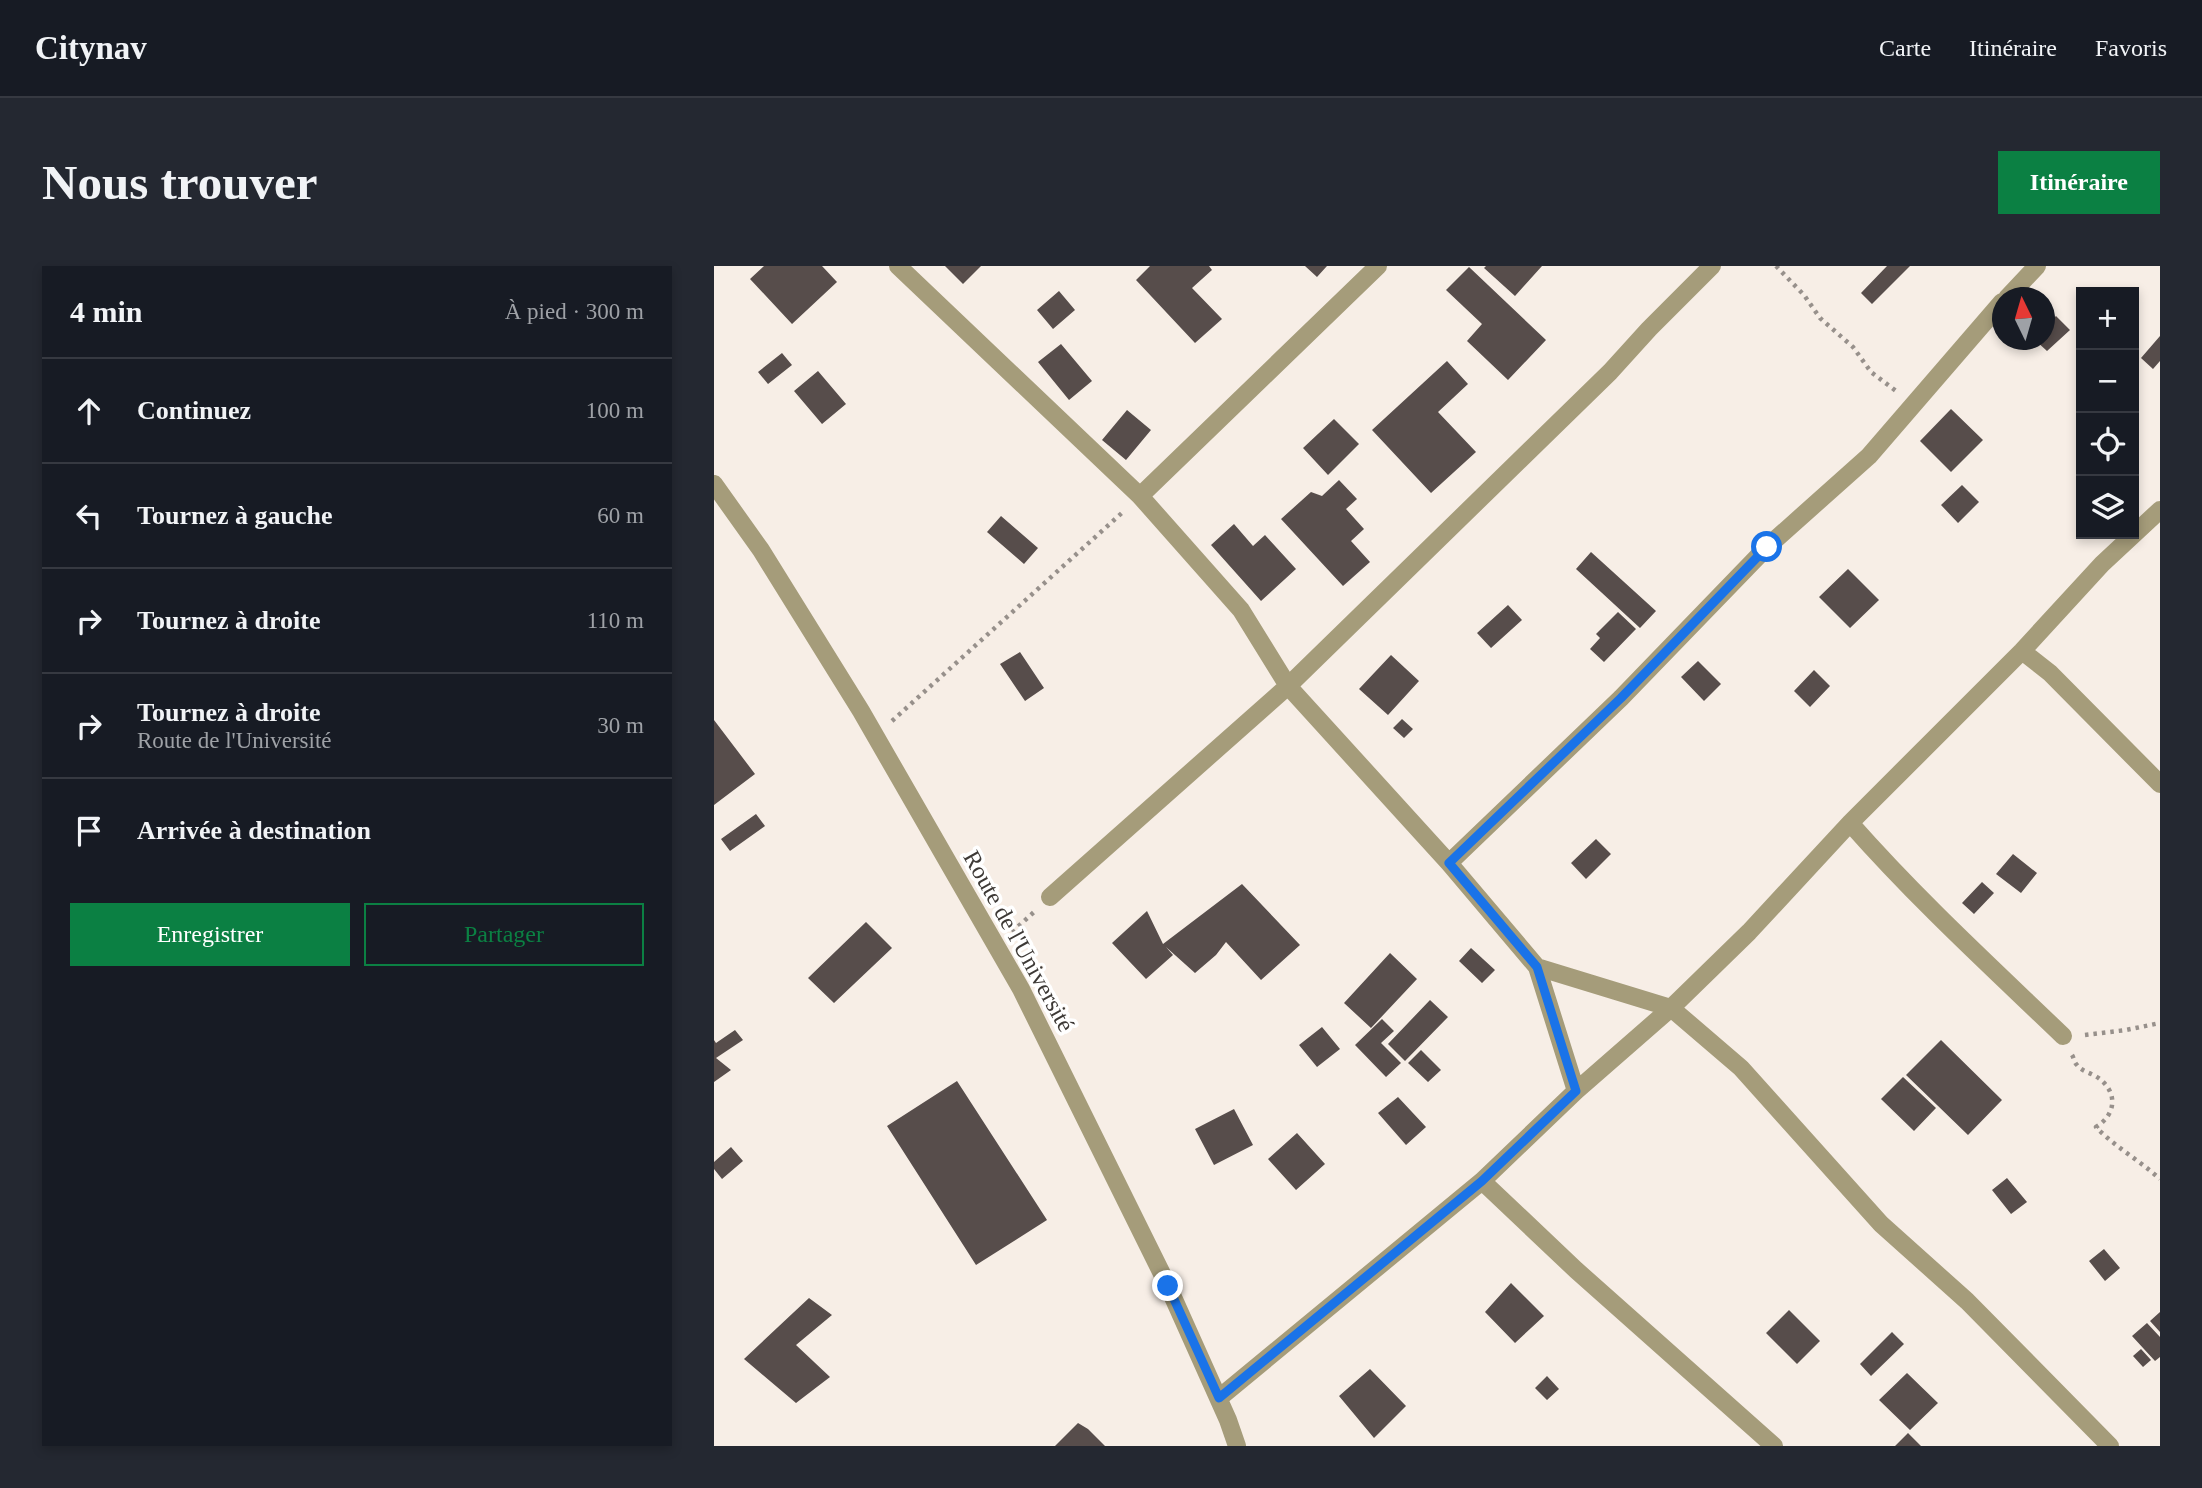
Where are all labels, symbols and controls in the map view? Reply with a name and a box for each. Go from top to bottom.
text: Citynav [35,30,147,66]
text: Carte [1879,35,1931,61]
text: Itinéraire [1969,35,2057,61]
text: Favoris [2095,35,2167,61]
button: Itinéraire [1998,151,2160,214]
text: Nous trouver [42,155,317,210]
north arrow [1992,287,2055,350]
map controls [2076,287,2139,539]
button: + [2076,287,2139,350]
text: 4 min [70,295,143,328]
text: À pied · 300 m [505,299,644,324]
button: − [2076,350,2139,413]
icon: ahead [70,392,108,430]
text: Continuez [137,396,251,425]
text: 100 m [586,398,644,423]
button: locate [2076,413,2139,476]
button: layers [2076,476,2139,539]
icon: left [70,497,108,535]
text: Tournez à gauche [137,501,333,530]
text: 60 m [597,503,644,528]
route start [1751,531,1782,562]
icon: right [70,602,108,640]
text: Tournez à droite [137,606,320,635]
text: 110 m [587,608,644,633]
text: Tournez à droite [137,698,320,727]
icon: right [70,707,108,745]
text: 30 m [597,713,644,738]
text: Route de l'Université [137,728,332,753]
icon: arrive [70,812,108,850]
text: Arrivée à destination [137,816,371,845]
street label: Route de l'Université [958,846,1080,1036]
button: Enregistrer [70,903,350,966]
button: Partager [364,903,644,966]
route end [1152,1270,1183,1301]

